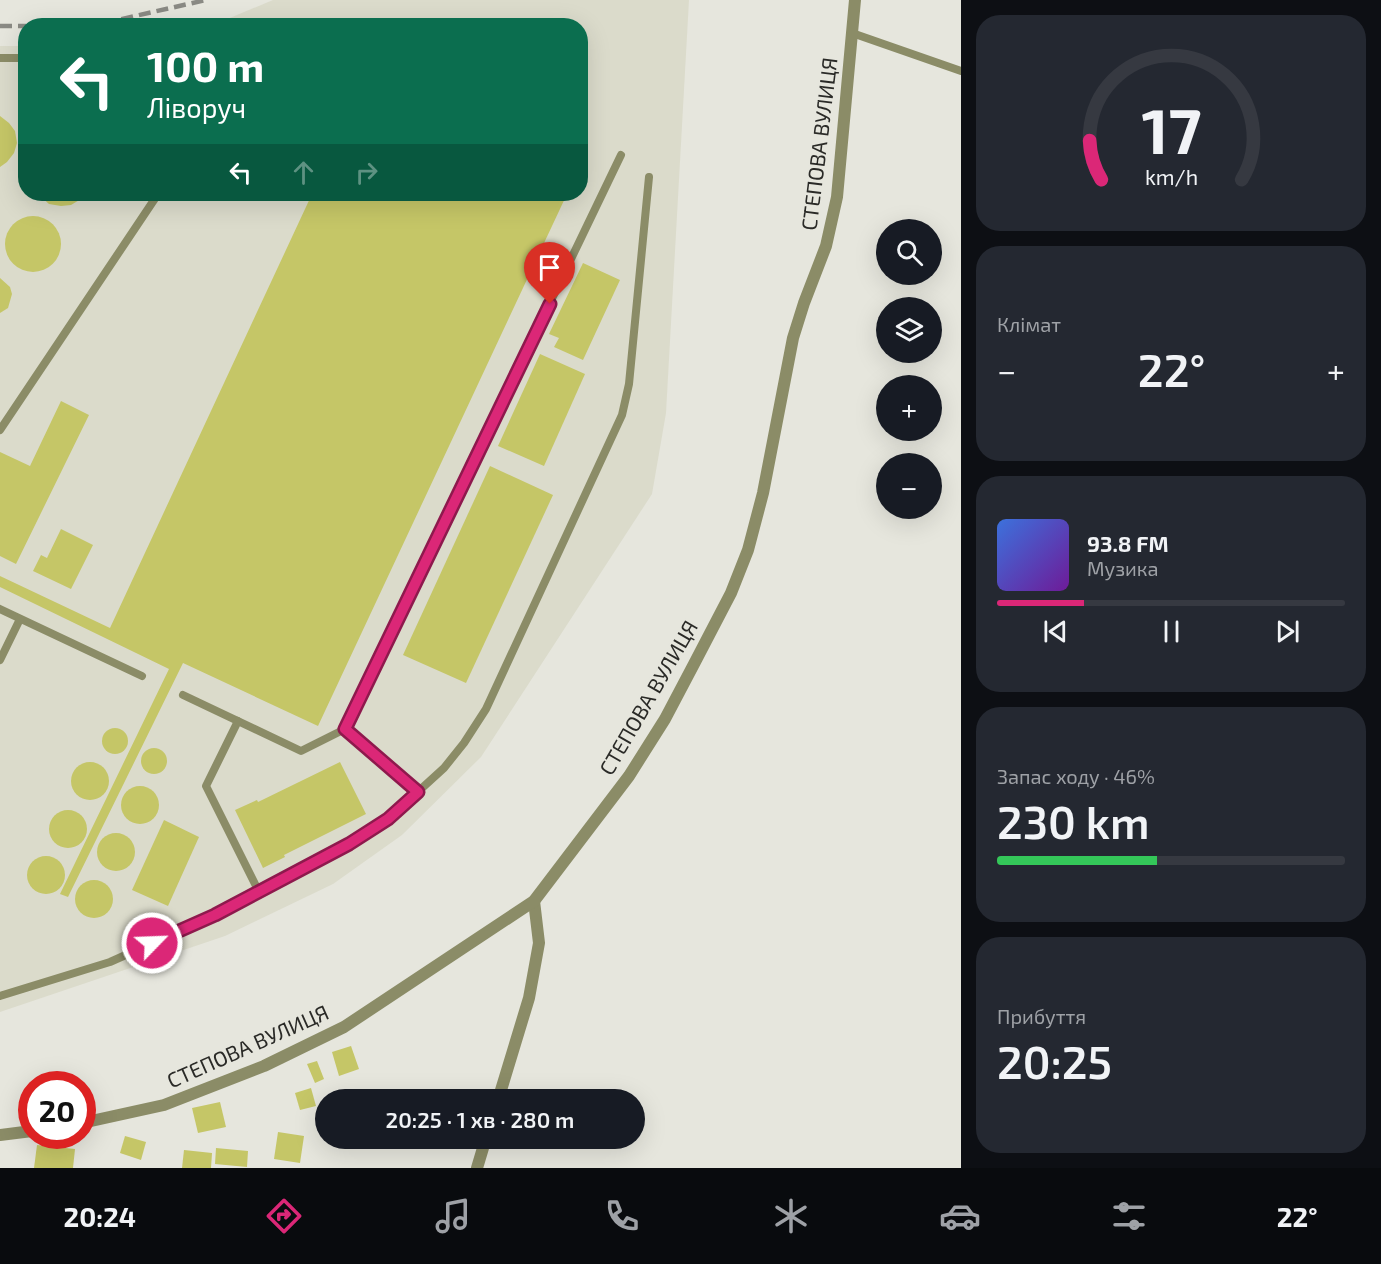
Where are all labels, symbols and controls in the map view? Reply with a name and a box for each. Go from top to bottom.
text: 100 m [147,40,264,90]
icon: left [48,42,126,120]
street label: СТЕПОВА ВУЛИЦЯ [795,56,842,232]
text: Ліворуч [147,91,246,123]
text: 17 [1141,92,1201,167]
icon: left [224,156,257,189]
icon: ahead [287,156,320,189]
icon: right [350,156,383,189]
text: km/h [1144,164,1198,189]
map controls [876,219,942,519]
button: search [876,219,942,285]
pin [524,242,575,304]
icon: arrive [533,251,566,284]
button: layers [876,297,942,363]
text: Клімат [997,312,1061,336]
text: 22° [1138,342,1205,396]
text: − [997,350,1016,390]
text: + [1327,350,1345,390]
button: + [876,375,942,441]
button: − [876,453,942,519]
text: 93.8 FM [1087,530,1169,556]
text: Музика [1087,556,1159,580]
icon: previous [1039,615,1072,648]
icon: pause [1155,615,1188,648]
icon: next [1271,615,1304,648]
street label: СТЕПОВА ВУЛИЦЯ [593,616,702,779]
text: Запас ходу · 46% [997,764,1155,788]
text: 230 km [997,794,1150,848]
position arrow [120,911,184,975]
street label: СТЕПОВА ВУЛИЦЯ [163,999,332,1092]
text: Прибуття [997,1004,1086,1028]
text: 20:25 [997,1034,1112,1088]
speed limit sign: 20 [18,1071,96,1149]
text: 20:25 · 1 хв · 280 m [386,1106,574,1132]
icon: directions [263,1195,305,1237]
icon: music [432,1195,474,1237]
icon: phone [601,1195,643,1237]
icon: climate [770,1195,812,1237]
icon: car [939,1195,981,1237]
icon: filters [1108,1195,1150,1237]
text: 20:24 [63,1200,136,1232]
text: 22° [1277,1200,1318,1232]

